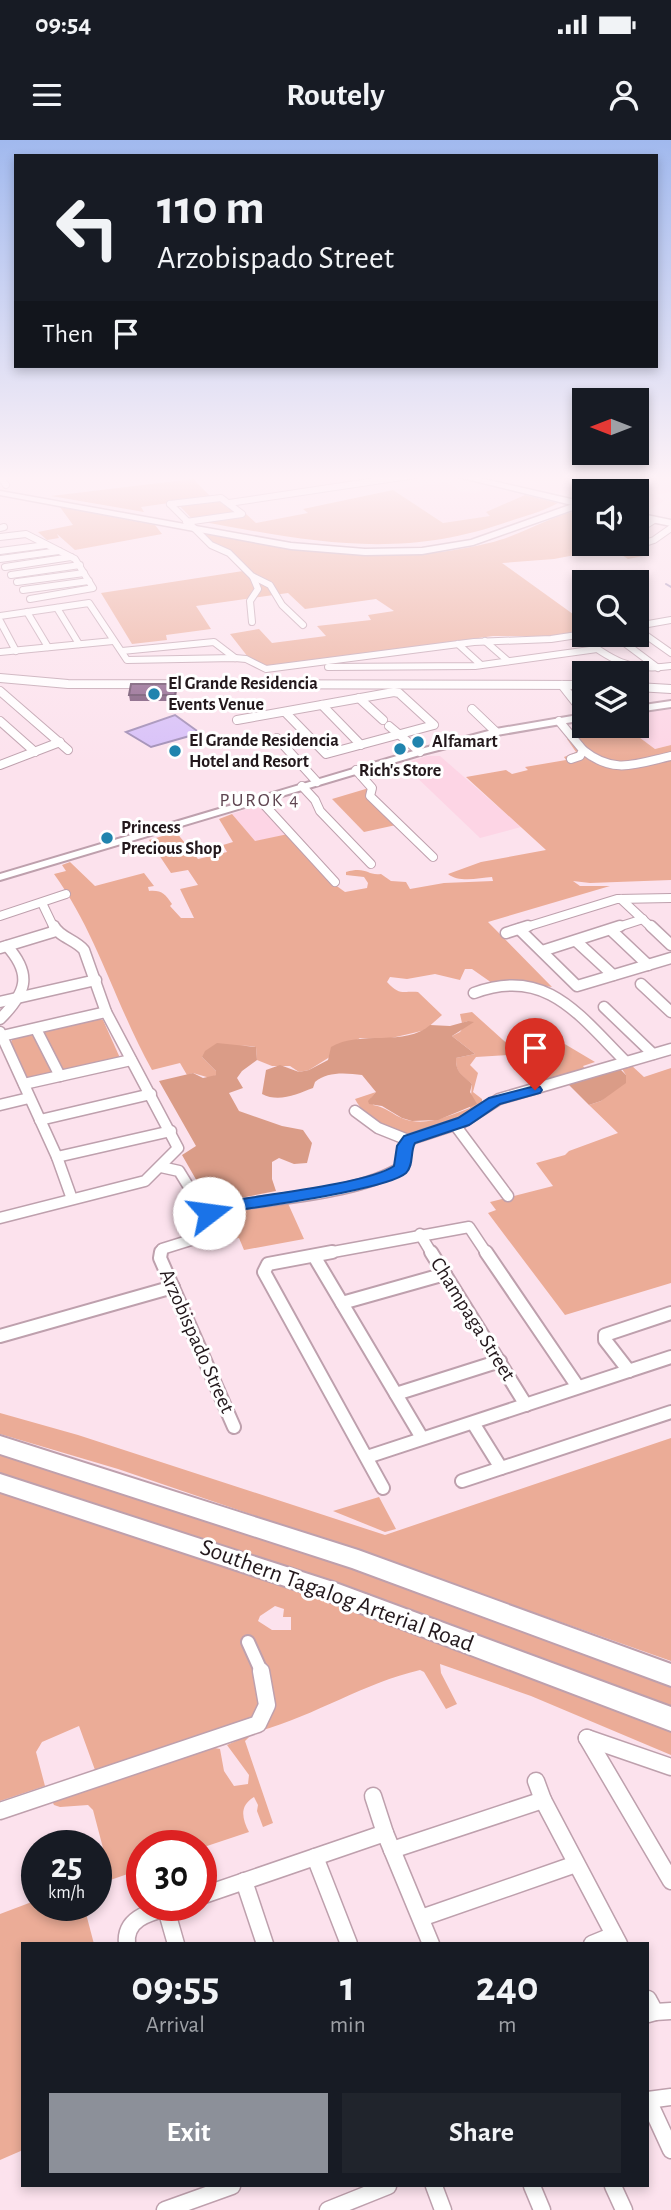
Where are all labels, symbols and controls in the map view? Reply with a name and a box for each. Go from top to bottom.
text: 09:54 [35,11,91,37]
icon: menu [28,76,66,114]
icon: person [605,76,643,114]
text: Routely [286,79,385,111]
icon: left [42,182,133,273]
text: 110 m [157,184,265,233]
text: Arzobispado Street [157,242,394,274]
icon: arrive [107,315,145,353]
text: Then [42,321,93,347]
north arrow [572,388,649,466]
map controls [572,388,649,738]
button: sound [572,479,649,556]
button: search [572,570,649,647]
button: layers [572,661,649,738]
place label: El Grande Residencia Events Venue [168,675,318,714]
marker: El Grande Residencia Events Venue [146,686,162,702]
place label: El Grande Residencia Hotel and Resort [189,732,339,771]
place label: Alfamart [432,733,498,751]
marker: Alfamart [410,734,426,750]
marker: Rich's Store [392,741,408,757]
marker: El Grande Residencia Hotel and Resort [167,743,183,759]
place label: Rich's Store [359,762,441,780]
district label: PUROK 4 [220,791,300,810]
place label: Princess Precious Shop [121,819,222,858]
marker: Princess Precious Shop [99,830,115,846]
pin [505,1018,565,1090]
icon: arrive [516,1029,554,1067]
position arrow [172,1176,246,1250]
street label: Champaga Street [427,1254,519,1385]
street label: Arzobispado Street [156,1266,238,1417]
street label: Southern Tagalog Arterial Road [197,1535,477,1657]
speed limit sign: 30 [126,1830,217,1921]
text: 25 [51,1849,82,1884]
text: km/h [48,1884,85,1902]
text: 09:55 [131,1966,219,2008]
text: 1 [340,1966,355,2008]
text: 240 [476,1966,539,2008]
text: Arrival [146,2014,205,2037]
text: min [330,2014,366,2037]
text: m [498,2014,516,2037]
button: Exit [49,2093,328,2173]
button: Share [342,2093,621,2173]

